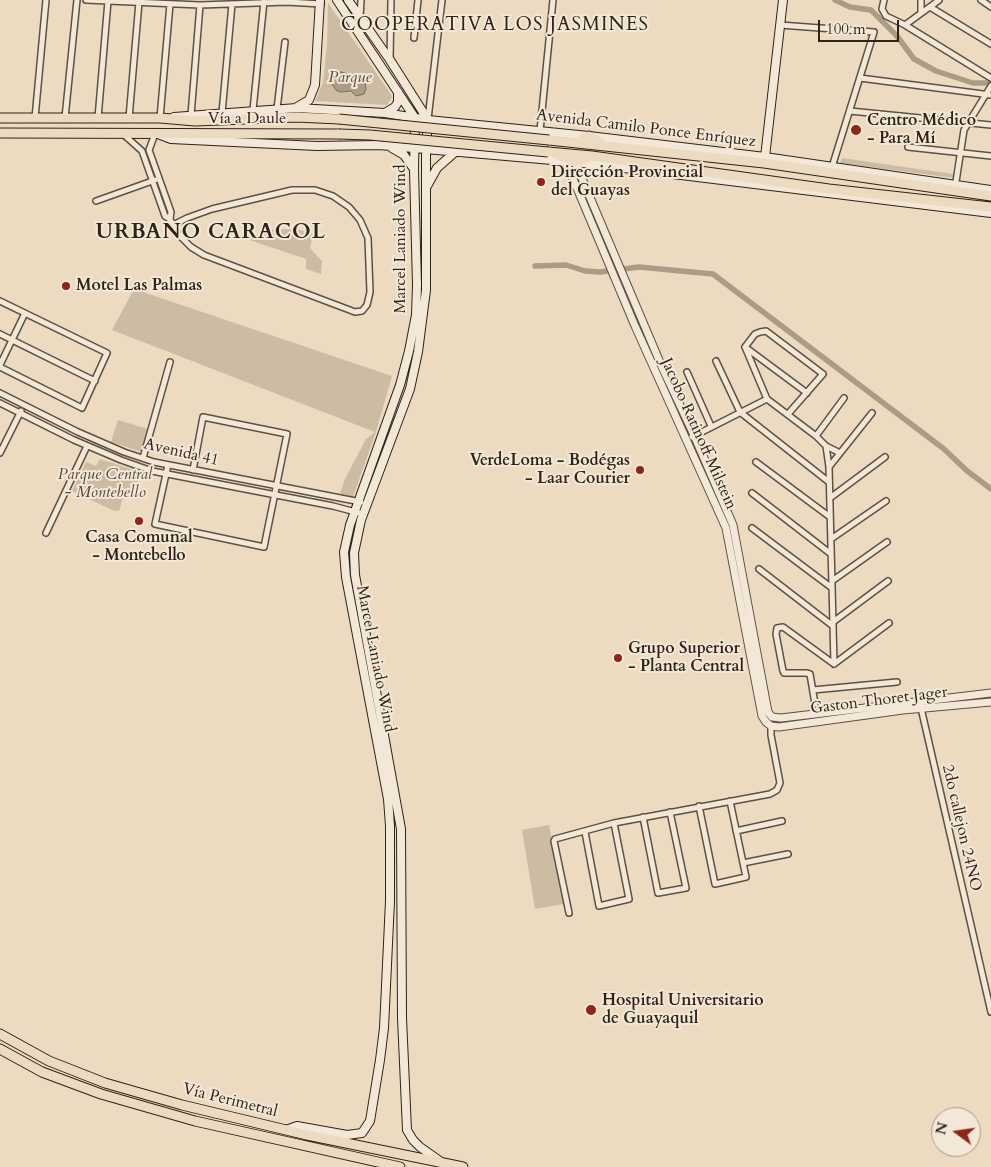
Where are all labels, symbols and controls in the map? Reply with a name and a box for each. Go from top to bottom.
scale bar [821,10,902,42]
district label: COOPERATIVA LOS JASMINES [338,15,652,37]
text: 100 m [826,19,866,39]
park label: Parque [328,68,372,88]
street label: Avenida Camilo Ponce Enríquez [535,106,757,152]
street label: Vía a Daule [208,109,286,129]
place label: Centro Médico - Para Mí [867,111,976,149]
marker: Centro Médico - Para Mí [849,123,863,137]
place label: Dirección Provincial del Guayas [551,163,703,201]
street label: Marcel Laniado Wind [391,164,411,314]
marker: Dirección Provincial del Guayas [535,176,547,188]
district label: URBANO CARACOL [94,220,328,246]
place label: Motel Las Palmas [76,276,202,296]
marker: Motel Las Palmas [60,280,72,292]
street label: Jacobo Ratinoff Milstein [656,355,740,513]
street label: Avenida 41 [142,435,220,471]
place label: VerdeLoma - Bodégas - Laar Courier [470,451,630,489]
marker: VerdeLoma - Bodégas - Laar Courier [634,464,646,476]
park label: Parque Central - Montebello [58,465,152,503]
marker: Casa Comunal - Montebello [133,515,145,527]
place label: Casa Comunal - Montebello [85,528,193,566]
street label: Marcel Laniado Wind [351,584,399,734]
place label: Grupo Superior - Planta Central [628,639,744,677]
marker: Grupo Superior - Planta Central [612,652,624,664]
street label: Gaston Thoret Jager [809,683,949,719]
street label: 2do callejon 24NO [937,763,985,893]
place label: Hospital Universitario de Guayaquil [602,991,764,1029]
marker: Hospital Universitario de Guayaquil [584,1003,598,1017]
street label: Vía Perimetral [181,1080,279,1122]
north arrow [931,1107,981,1157]
text: N [931,1120,953,1137]

